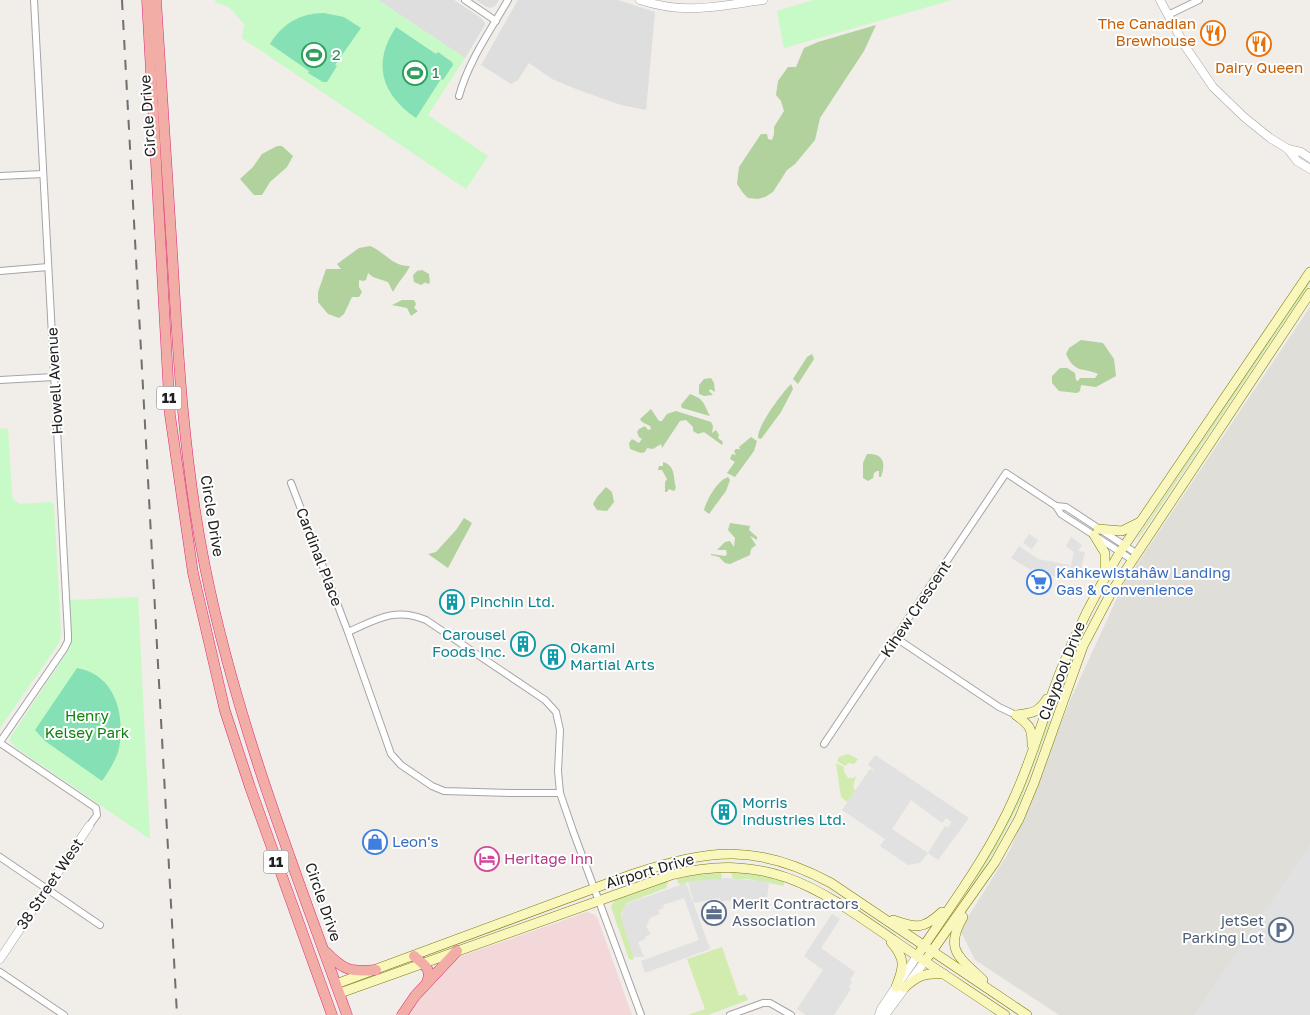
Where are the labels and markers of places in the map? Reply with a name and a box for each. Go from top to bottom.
place label: The Canadian Brewhouse [1098,14,1196,49]
restaurant icon: The Canadian Brewhouse [1200,20,1226,46]
restaurant icon: Dairy Queen [1246,31,1272,57]
sports icon: 2 [301,42,327,68]
place label: 2 [332,45,341,63]
place label: Dairy Queen [1215,58,1303,76]
sports icon: 1 [402,60,428,86]
place label: 1 [432,63,439,81]
place label: Kahkewistahâw Landing Gas & Convenience [1056,563,1231,598]
supermarket icon: Kahkewistahâw Landing Gas & Convenience [1026,569,1052,595]
building icon: Pinchin Ltd. [439,589,465,615]
place label: Pinchin Ltd. [470,592,555,610]
place label: Carousel Foods Inc. [432,625,506,660]
building icon: Carousel Foods Inc. [510,631,536,657]
place label: Okami Martial Arts [570,638,655,673]
building icon: Okami Martial Arts [540,644,566,670]
place label: Morris Industries Ltd. [742,793,846,828]
building icon: Morris Industries Ltd. [711,799,737,825]
shop icon: Leon's [362,829,388,855]
place label: Leon's [392,832,438,850]
hotel icon: Heritage Inn [474,846,500,872]
place label: Heritage Inn [504,849,593,867]
place label: Merit Contractors Association [732,894,859,929]
office icon: Merit Contractors Association [701,900,727,926]
place label: jetSet Parking Lot [1182,911,1264,946]
parking icon: jetSet Parking Lot [1268,917,1294,943]

